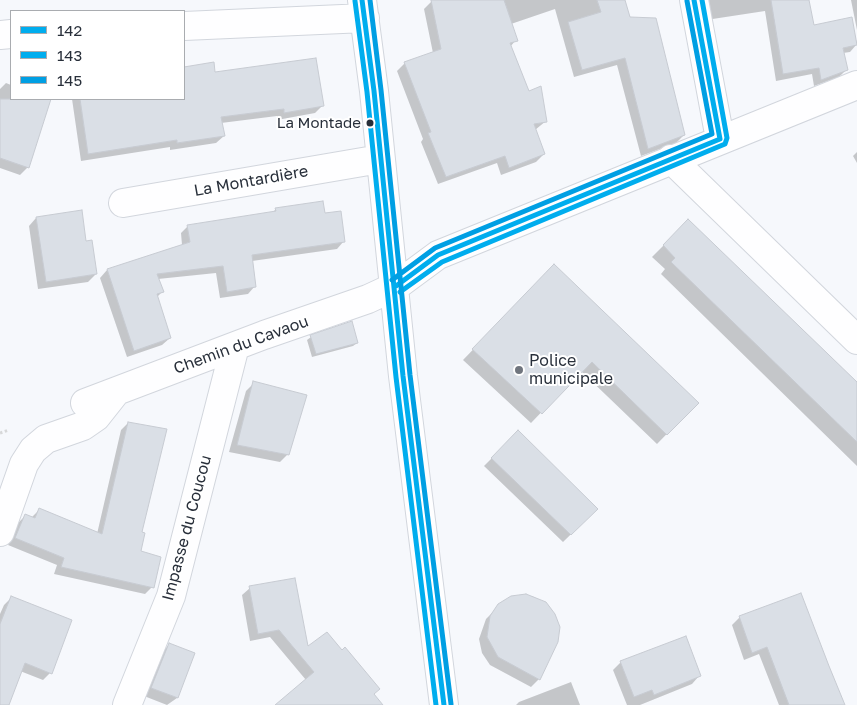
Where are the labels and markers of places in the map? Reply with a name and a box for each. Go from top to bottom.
place label: La Montade [277,114,361,132]
marker: La Montade [365,118,375,128]
place label: Police municipale [529,351,613,389]
marker: Police municipale [513,364,525,376]

